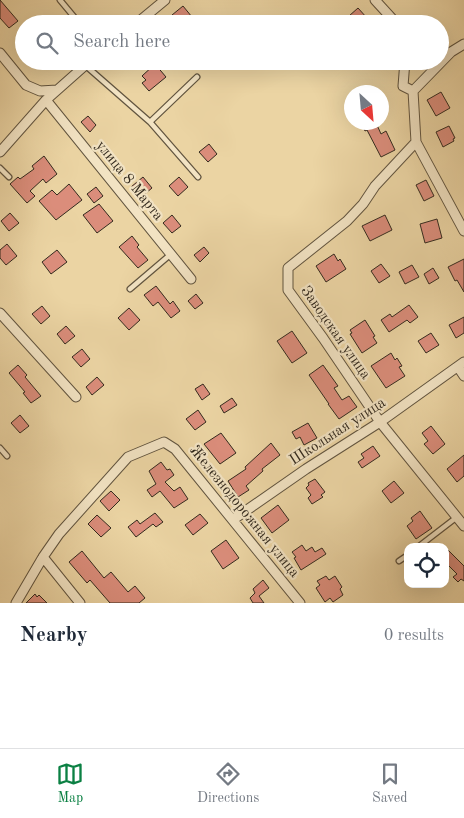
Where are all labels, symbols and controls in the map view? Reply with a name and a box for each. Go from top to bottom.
search box [15,15,449,70]
icon: search [33,29,61,57]
text: Search here [73,33,170,52]
north arrow [344,85,389,130]
street label: улица 8 Марта [92,138,166,224]
street label: Заводская улица [297,284,373,383]
street label: Школьная улица [287,395,389,469]
street label: Железнодорожная улица [186,443,302,581]
map controls [404,543,449,588]
button: locate [404,543,449,588]
text: Nearby [20,625,88,646]
text: 0 results [384,628,444,644]
tab: Map [56,760,84,807]
tab: Directions [197,760,259,807]
tab: Saved [372,760,408,807]

